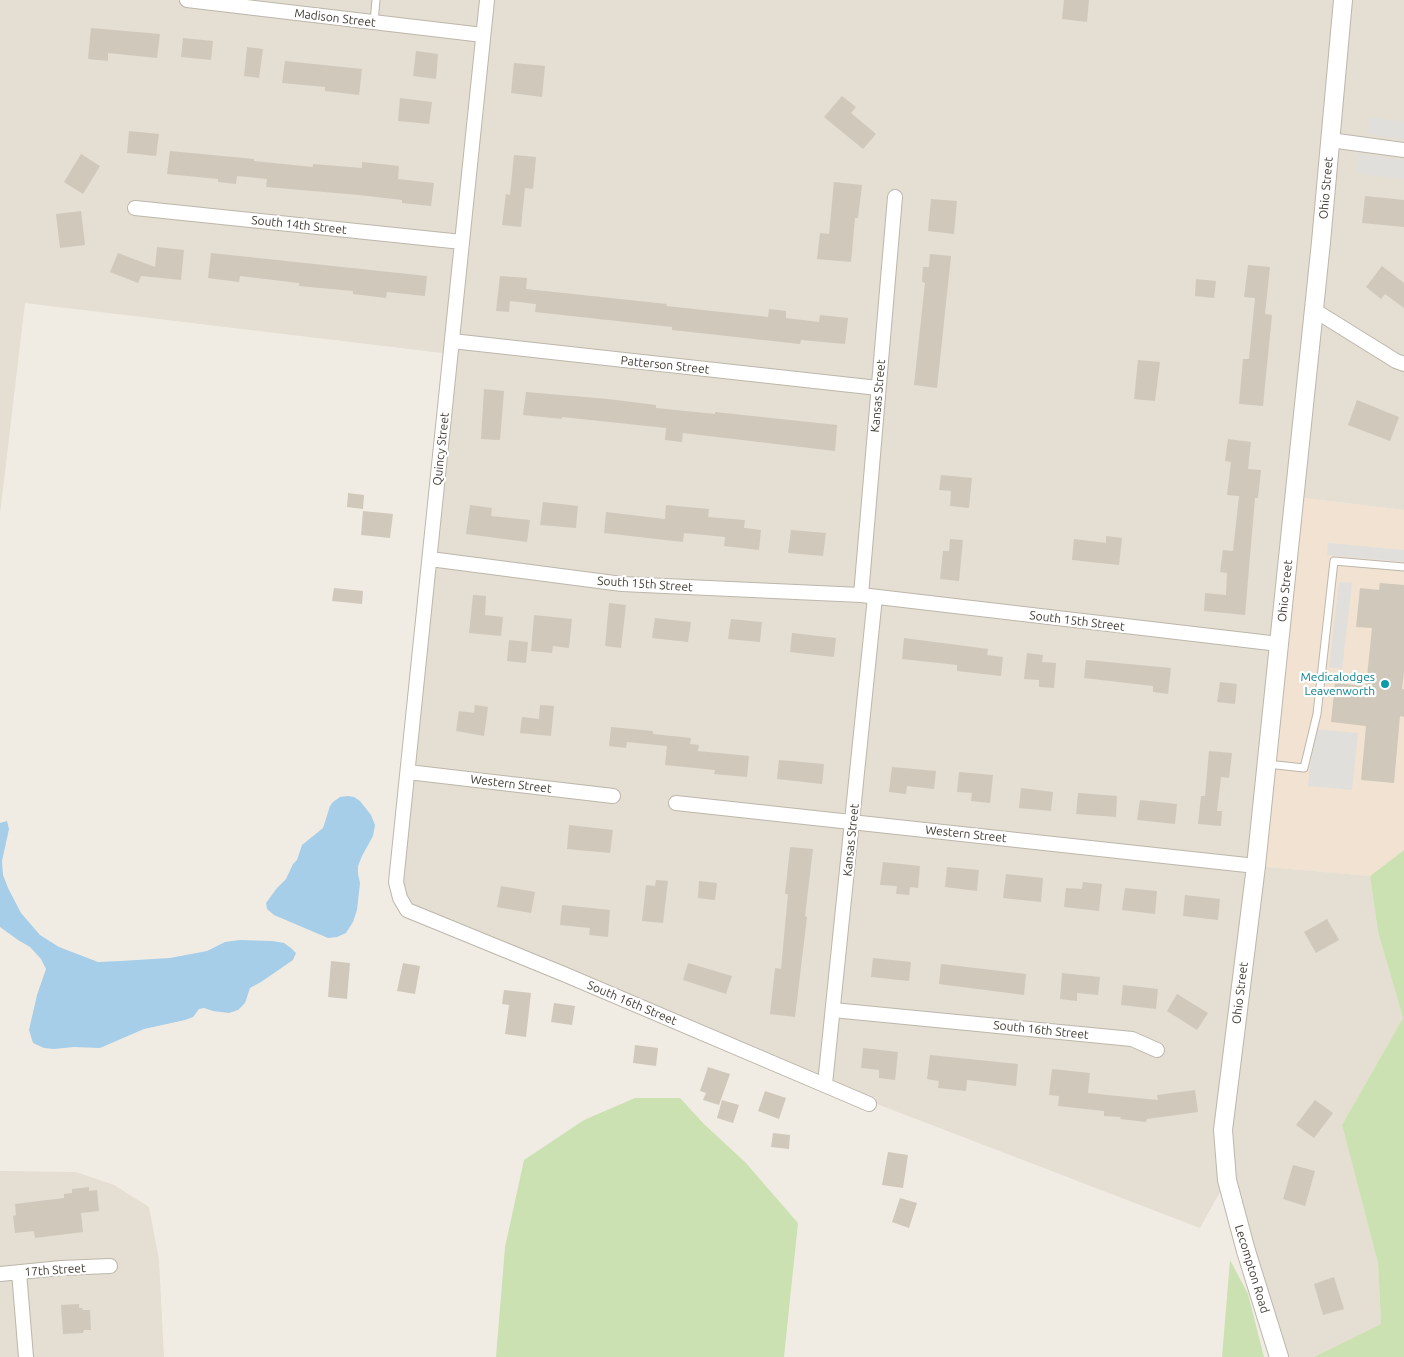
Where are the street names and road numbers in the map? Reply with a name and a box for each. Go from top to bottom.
street label: Madison Street [293,6,377,30]
street label: Ohio Street [1316,156,1336,220]
street label: South 14th Street [251,213,347,237]
street label: Patterson Street [620,353,710,377]
street label: Kansas Street [868,359,888,433]
street label: Quincy Street [430,412,452,486]
street label: Ohio Street [1275,559,1295,623]
street label: South 15th Street [597,573,693,595]
street label: South 15th Street [1029,608,1125,634]
street label: Western Street [470,772,552,796]
street label: Kansas Street [840,803,862,877]
street label: Western Street [925,823,1007,845]
street label: Ohio Street [1229,961,1251,1025]
street label: South 16th Street [585,978,679,1028]
street label: South 16th Street [993,1018,1089,1042]
street label: Lecompton Road [1232,1223,1272,1315]
street label: 17th Street [24,1261,86,1279]

